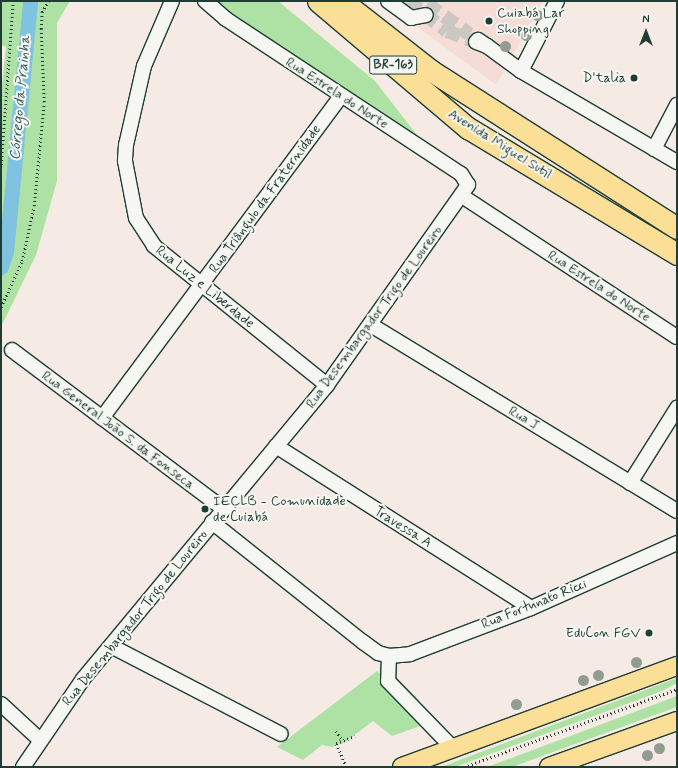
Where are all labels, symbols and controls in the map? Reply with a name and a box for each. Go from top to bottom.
place label: Cuiabá Lar Shopping [497,5,564,38]
north arrow [626,12,666,52]
text: N [642,13,650,27]
marker: Cuiabá Lar Shopping [484,16,494,26]
water label: Córrego da Prainha [7,34,35,162]
street label: Rua Estrela do Norte [282,54,392,132]
road number: BR-163 [369,54,417,76]
place label: D'talia [583,70,626,86]
marker: D'talia [629,73,639,83]
street label: Avenida Miguel Sutil [446,106,554,182]
street label: Rua Triângulo da Fraternidade [207,124,323,274]
street label: Rua Desembargador Trigo de Loureiro [302,223,446,411]
street label: Rua Luz e Liberdade [153,243,257,331]
street label: Rua Estrela do Norte [544,247,654,325]
street label: Rua General João S. da Fonseca [39,367,197,493]
street label: Rua J [505,402,543,434]
place label: IECLB - Comunidade de Cuiabá [213,493,346,526]
street label: Travessa A [371,503,435,551]
marker: IECLB - Comunidade de Cuiabá [200,504,210,514]
street label: Rua Desembargador Trigo de Loureiro [59,527,211,709]
street label: Rua Fortunato Ricci [479,575,589,633]
place label: EduCon FGV [566,625,641,641]
marker: EduCon FGV [644,628,654,638]

